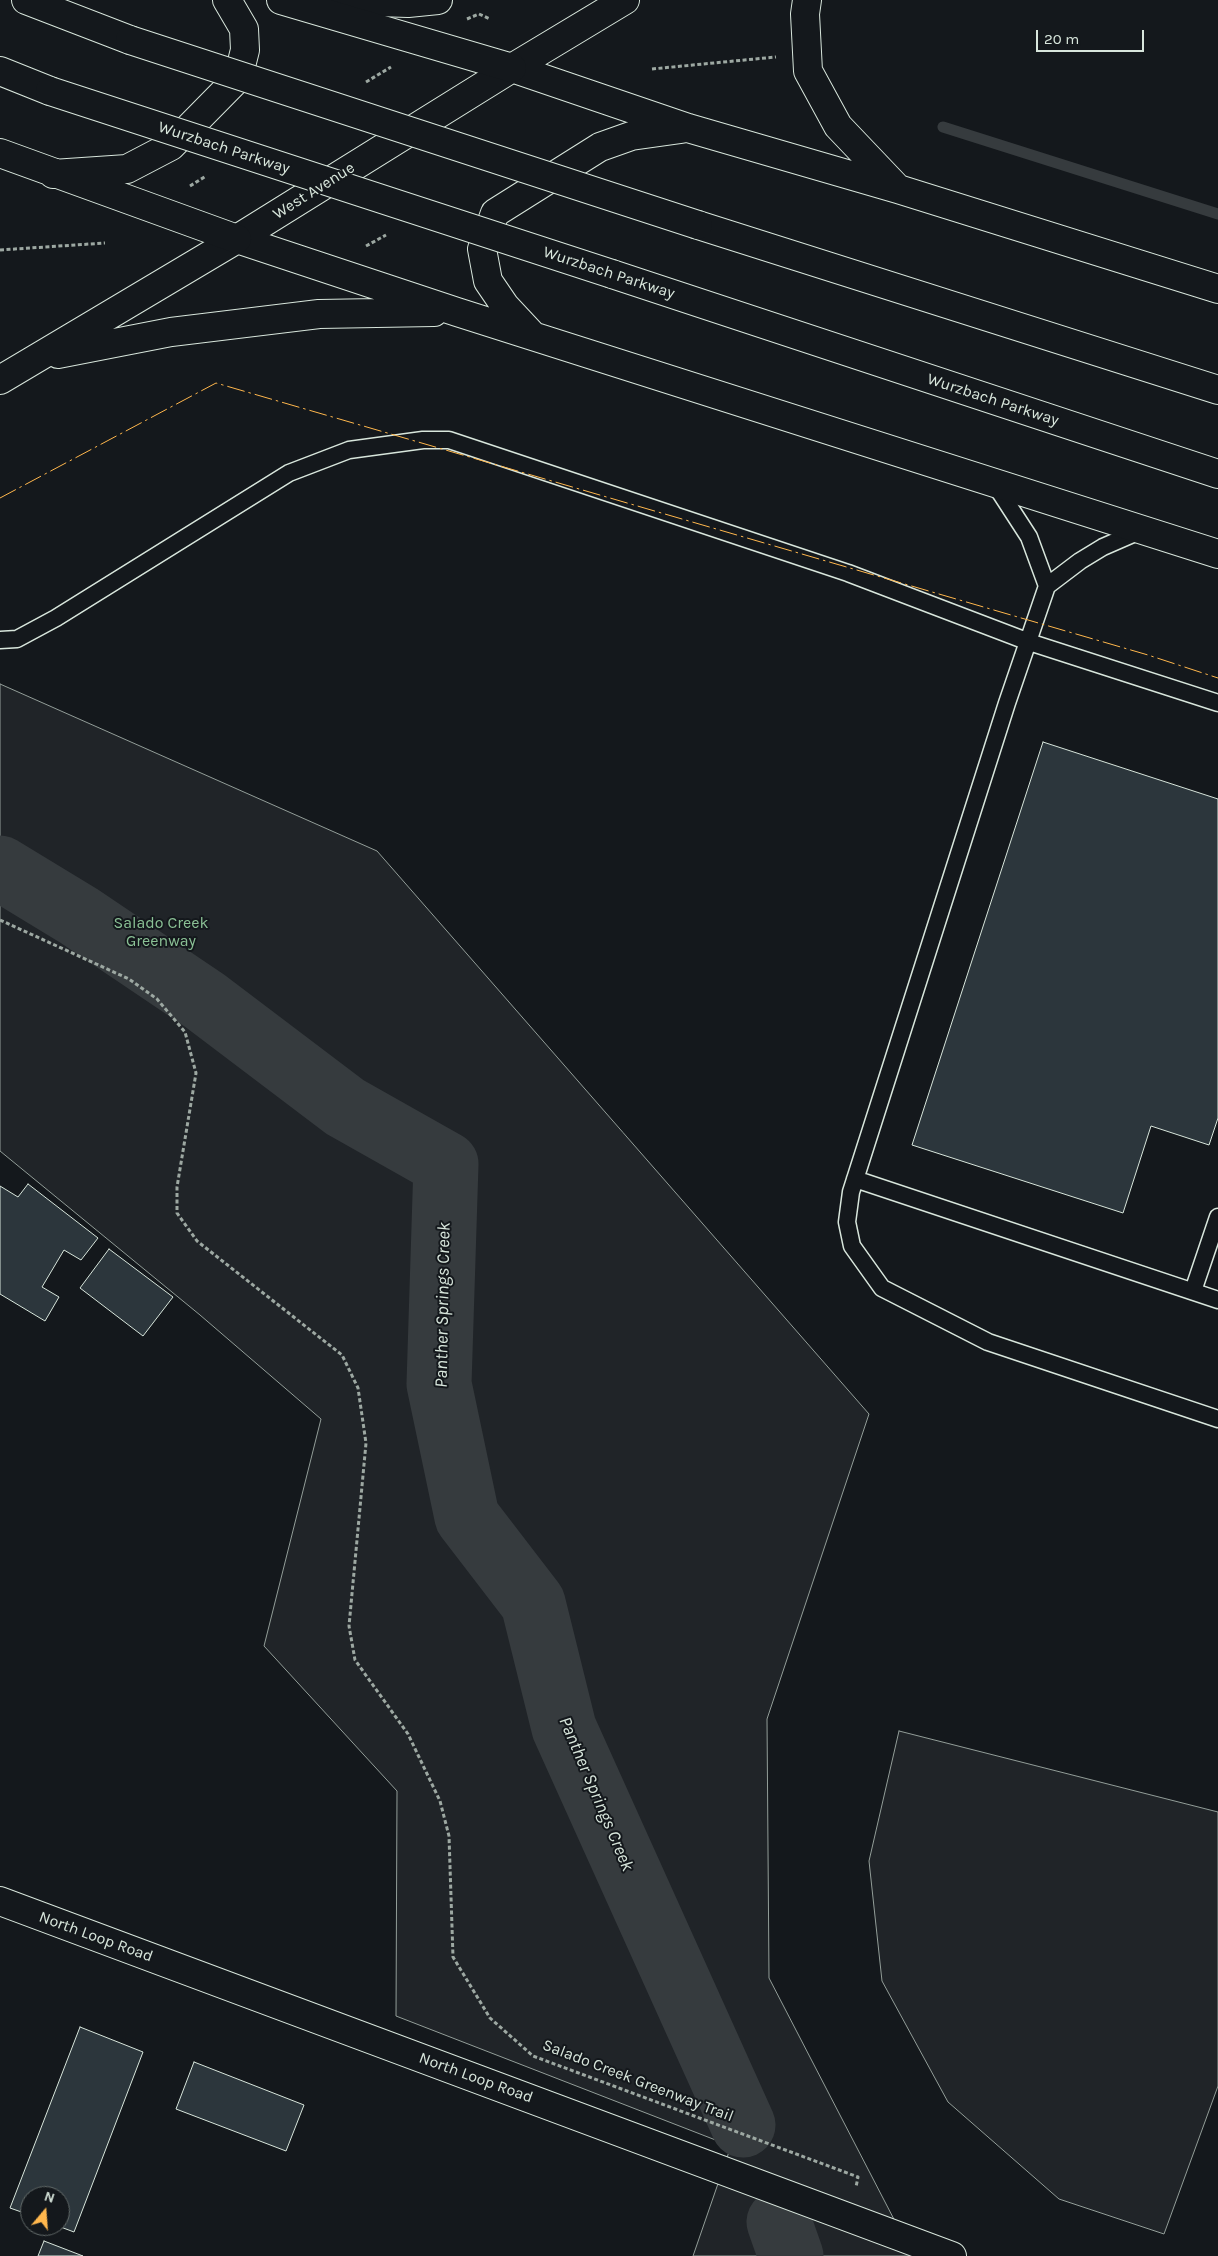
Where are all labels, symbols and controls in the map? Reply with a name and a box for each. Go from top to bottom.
scale bar [1038,20,1146,52]
text: 20 m [1044,30,1079,48]
street label: Wurzbach Parkway [156,118,292,178]
street label: West Avenue [270,158,358,224]
street label: Wurzbach Parkway [541,243,677,303]
street label: Wurzbach Parkway [925,370,1061,430]
park label: Salado Creek Greenway [114,913,208,951]
water label: Panther Springs Creek [431,1222,455,1388]
water label: Panther Springs Creek [554,1714,638,1874]
street label: North Loop Road [36,1907,156,1967]
street label: Salado Creek Greenway Trail [540,2036,736,2126]
street label: North Loop Road [416,2048,536,2108]
north arrow [20,2186,70,2236]
text: N [42,2188,57,2207]

